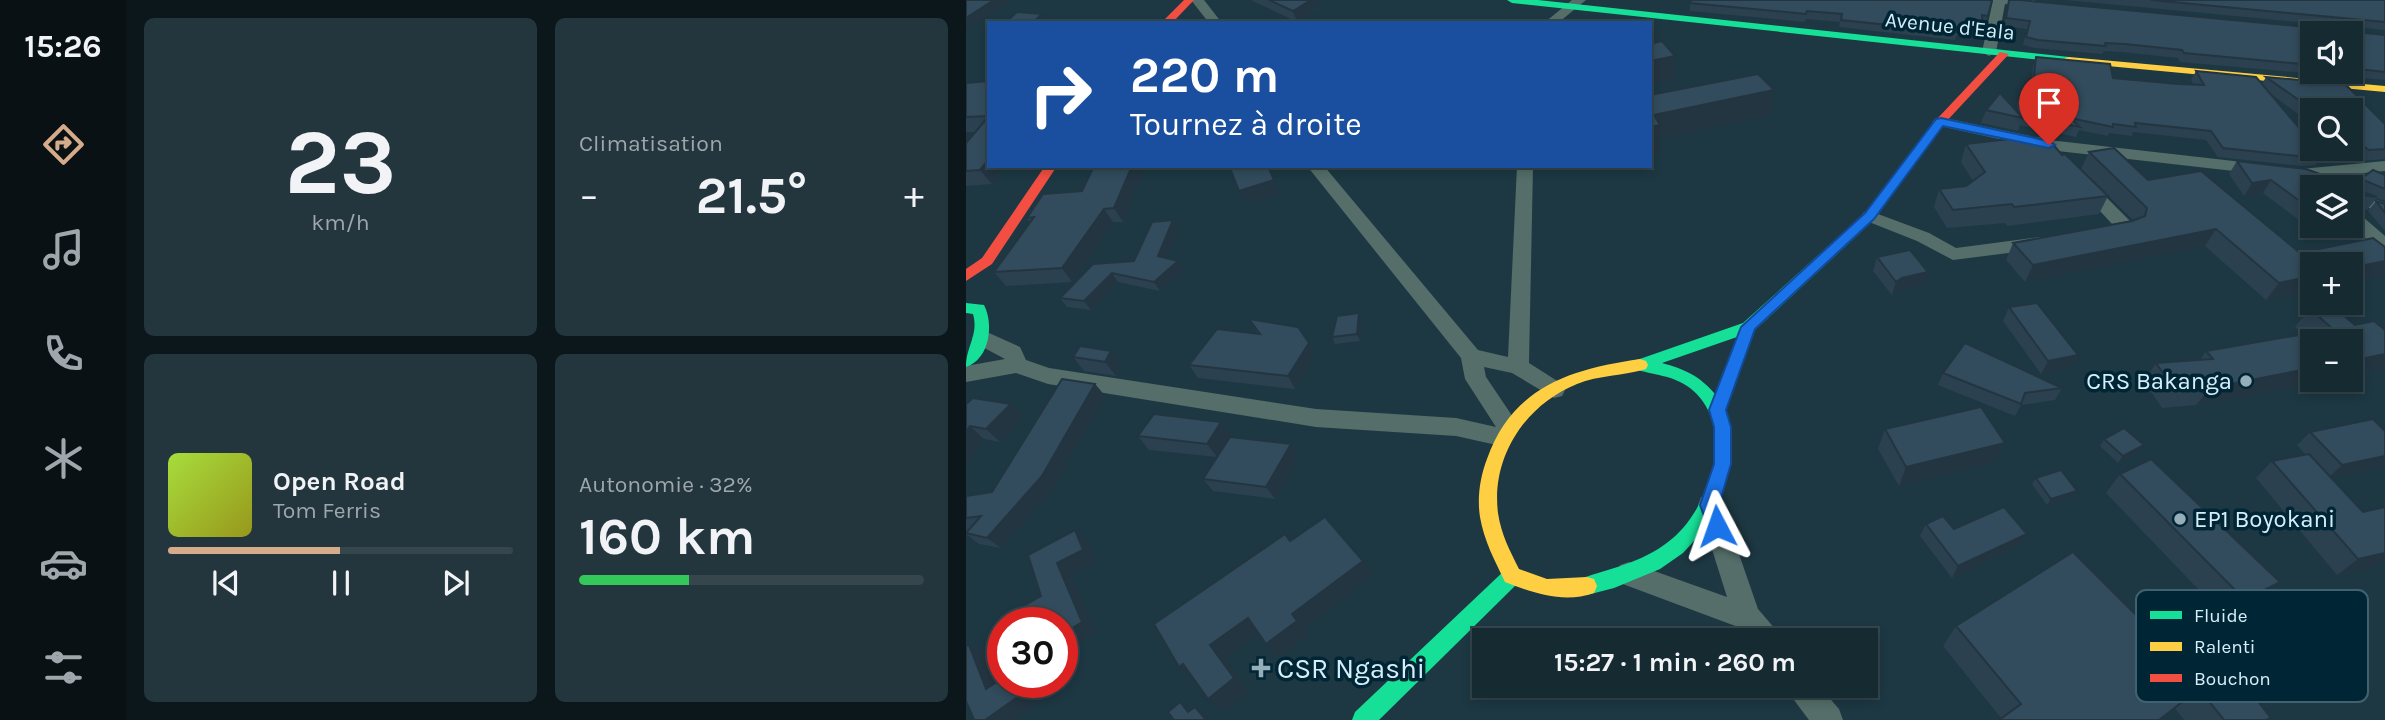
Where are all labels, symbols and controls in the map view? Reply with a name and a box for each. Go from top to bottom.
street label: Avenue d'Eala [1884,7,2016,45]
map controls [2300,21,2363,392]
button: sound [2300,21,2363,84]
text: 15:26 [24,28,102,65]
text: 220 m [1130,47,1279,104]
icon: right [1015,49,1106,140]
pin [2019,73,2079,145]
icon: arrive [2030,84,2068,122]
button: search [2300,98,2363,161]
text: Tournez à droite [1130,106,1362,143]
text: 23 [285,110,396,216]
icon: directions [39,120,88,169]
text: Climatisation [579,130,723,157]
text: 21.5° [696,165,807,226]
text: − [579,173,599,218]
text: + [904,173,924,218]
button: layers [2300,175,2363,238]
text: km/h [311,209,370,236]
icon: music [39,225,88,274]
button: + [2300,252,2363,315]
icon: phone [39,329,88,378]
button: − [2300,329,2363,392]
place label: CRS Bakanga [2086,367,2232,395]
marker: CRS Bakanga [2238,373,2254,389]
icon: climate [39,434,88,483]
text: Open Road [273,466,406,497]
text: Autonomie · 32% [579,471,753,498]
position arrow [1680,489,1754,563]
text: Tom Ferris [273,497,381,524]
place label: EP1 Boyokani [2194,505,2335,533]
text: 160 km [579,506,755,567]
marker: EP1 Boyokani [2172,511,2188,527]
icon: car [39,539,88,588]
icon: previous [207,564,245,602]
icon: pause [322,564,360,602]
icon: next [437,564,475,602]
legend [2136,590,2368,702]
text: Fluide [2194,605,2247,627]
speed limit sign: 30 [987,607,1078,698]
text: Ralenti [2194,636,2255,658]
icon: filters [39,643,88,692]
text: 15:27 · 1 min · 260 m [1554,647,1796,678]
place label: CSR Ngashi [1277,652,1425,685]
marker: CSR Ngashi [1251,658,1271,678]
text: Bouchon [2194,668,2271,690]

